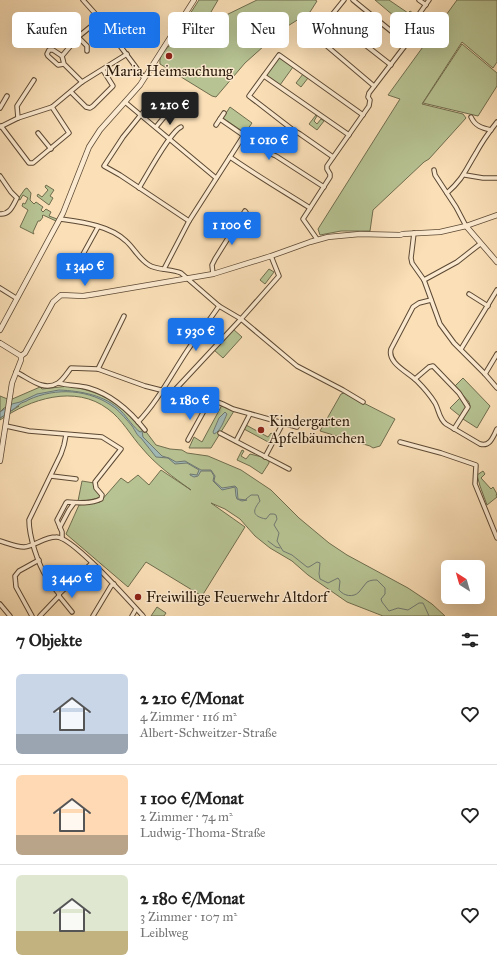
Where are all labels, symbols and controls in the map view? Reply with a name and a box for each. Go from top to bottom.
chip: Kaufen [12,12,81,48]
chip: Mieten [89,12,160,48]
chip: Filter [168,12,229,48]
chip: Neu [237,12,289,48]
chip: Wohnung [297,12,382,48]
chip: Haus [390,12,449,48]
marker: Maria Heimsuchung [164,51,174,61]
place label: Maria Heimsuchung [105,62,234,80]
pin: 2 210 € [133,92,207,126]
text: 2 210 € [151,97,189,113]
pin: 1 010 € [232,127,306,161]
text: 1 010 € [250,132,288,148]
pin: 1 100 € [195,212,269,246]
text: 1 100 € [213,217,251,233]
pin: 1 340 € [48,253,122,287]
text: 1 340 € [66,258,104,274]
pin: 1 930 € [159,318,233,352]
text: 1 930 € [177,323,215,339]
pin: 2 180 € [153,387,227,421]
text: 2 180 € [170,392,210,408]
place label: Kindergarten Apfelbäumchen [268,412,365,447]
marker: Kindergarten Apfelbäumchen [256,425,266,435]
north arrow [441,560,485,604]
map controls [441,560,485,604]
pin: 3 440 € [35,565,109,599]
text: 3 440 € [52,570,92,586]
place label: Freiwillige Feuerwehr Altdorf [146,588,331,606]
marker: Freiwillige Feuerwehr Altdorf [133,592,143,602]
icon: filters [459,629,481,651]
text: 7 Objekte [16,630,82,651]
text: 2 210 €/Monat [140,688,244,709]
icon: home [48,690,96,738]
icon: heart [459,703,481,725]
text: 4 Zimmer · 116 m² [140,709,237,725]
text: Albert-Schweitzer-Straße [140,725,277,741]
text: 1 100 €/Monat [140,788,244,809]
icon: home [48,791,96,839]
icon: heart [459,804,481,826]
text: 2 Zimmer · 74 m² [140,809,233,825]
text: Ludwig-Thoma-Straße [140,825,266,841]
text: 2 180 €/Monat [140,888,245,909]
icon: home [48,891,96,939]
icon: heart [459,904,481,926]
text: 3 Zimmer · 107 m² [140,909,237,925]
text: Leiblweg [140,925,188,941]

